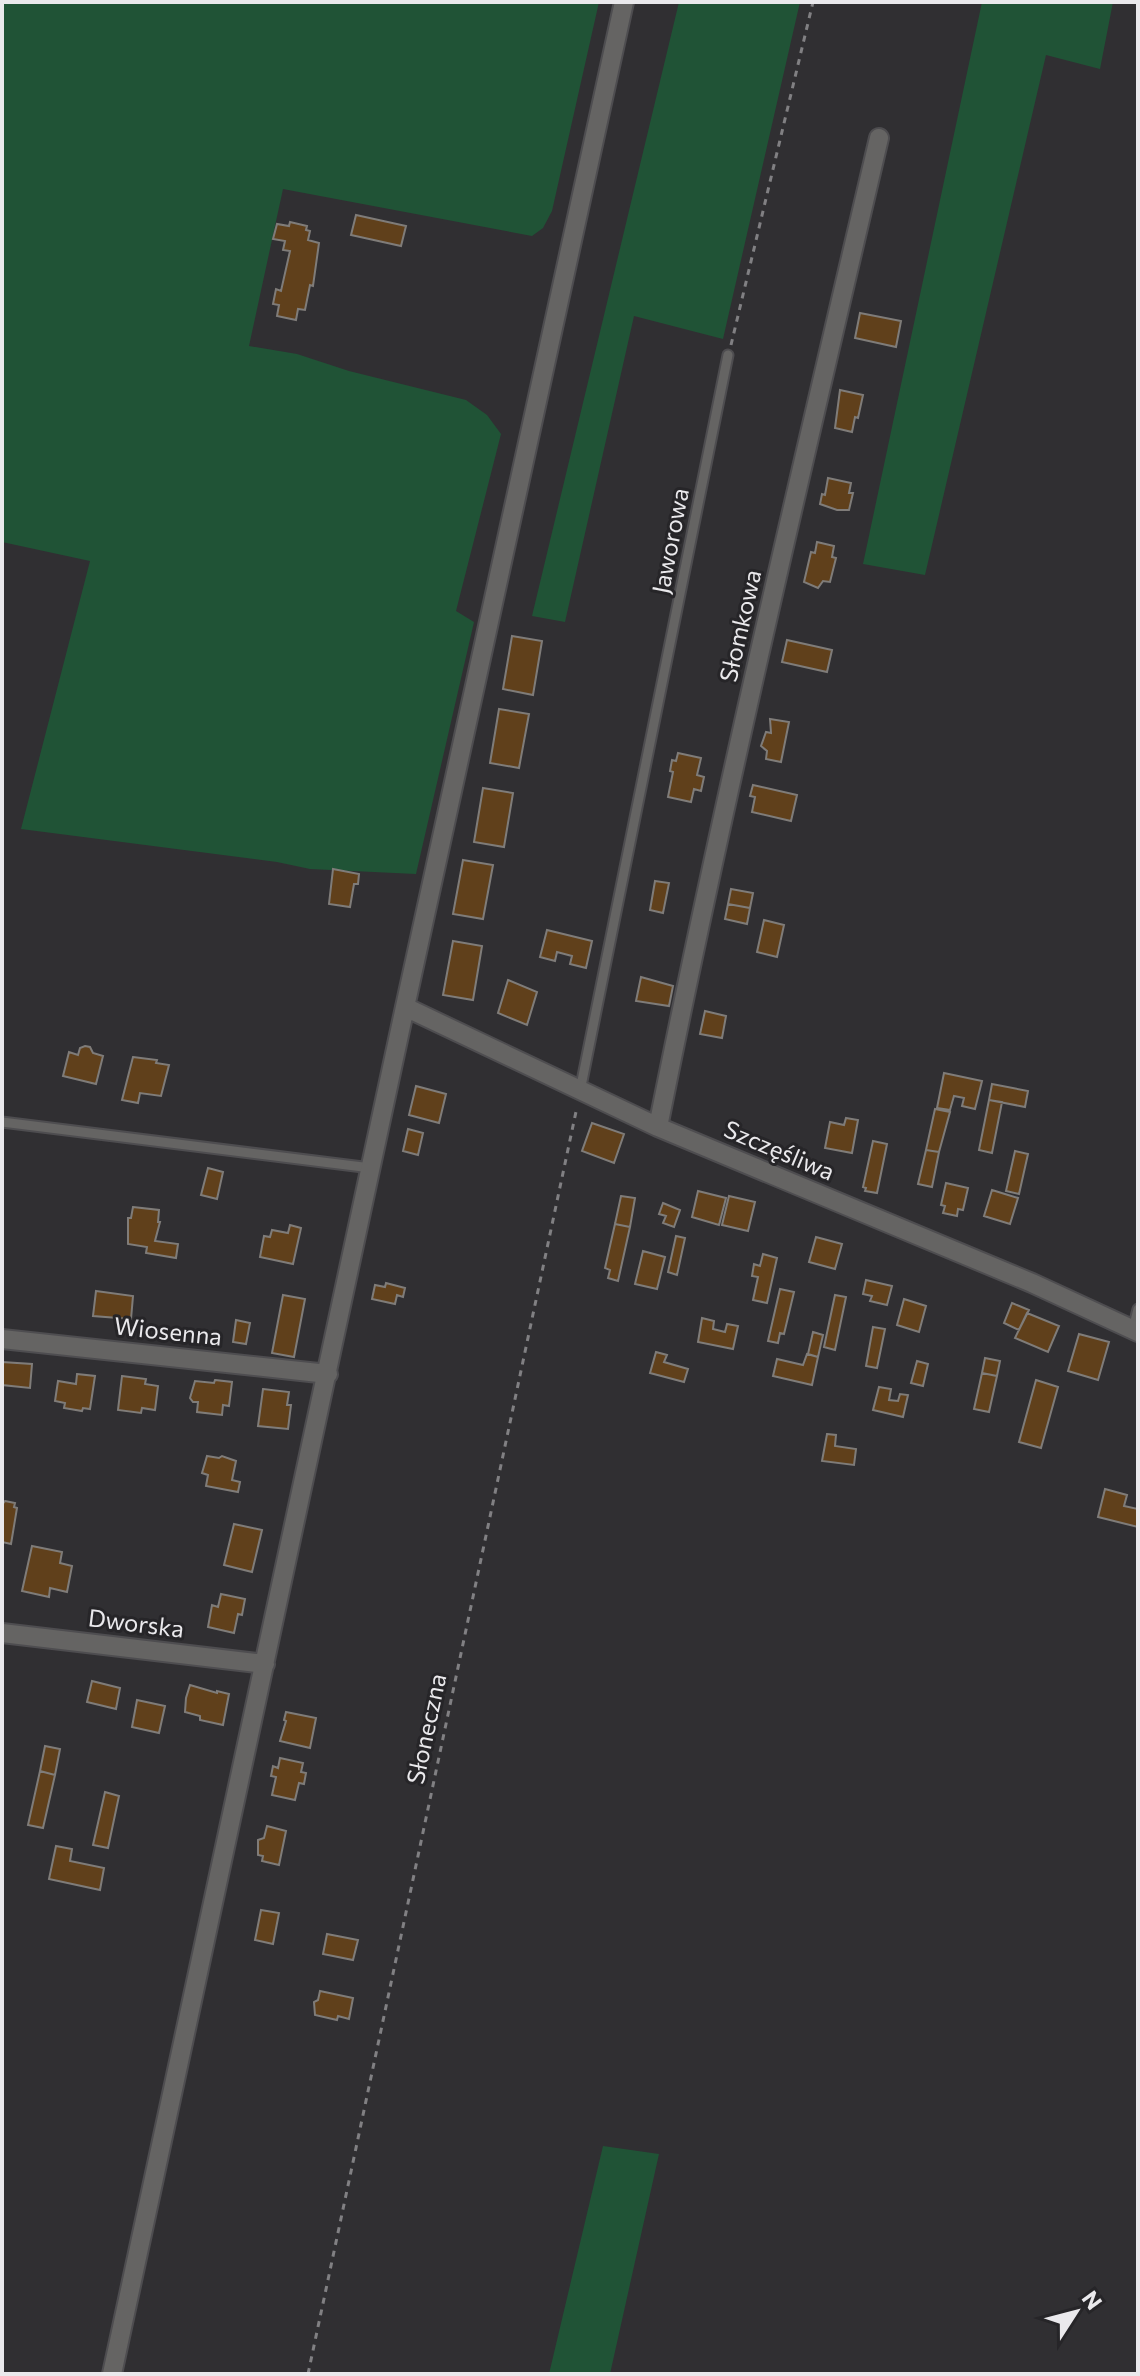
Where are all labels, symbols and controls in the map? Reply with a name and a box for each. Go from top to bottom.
street label: Jaworowa [645,485,694,596]
street label: Słomkowa [713,567,767,685]
street label: Szczęśliwa [720,1113,839,1186]
street label: Wiosenna [113,1310,224,1351]
street label: Dworska [87,1602,186,1643]
street label: Słoneczna [400,1671,451,1787]
north arrow [1036,2272,1116,2352]
text: N [1077,2285,1108,2315]

